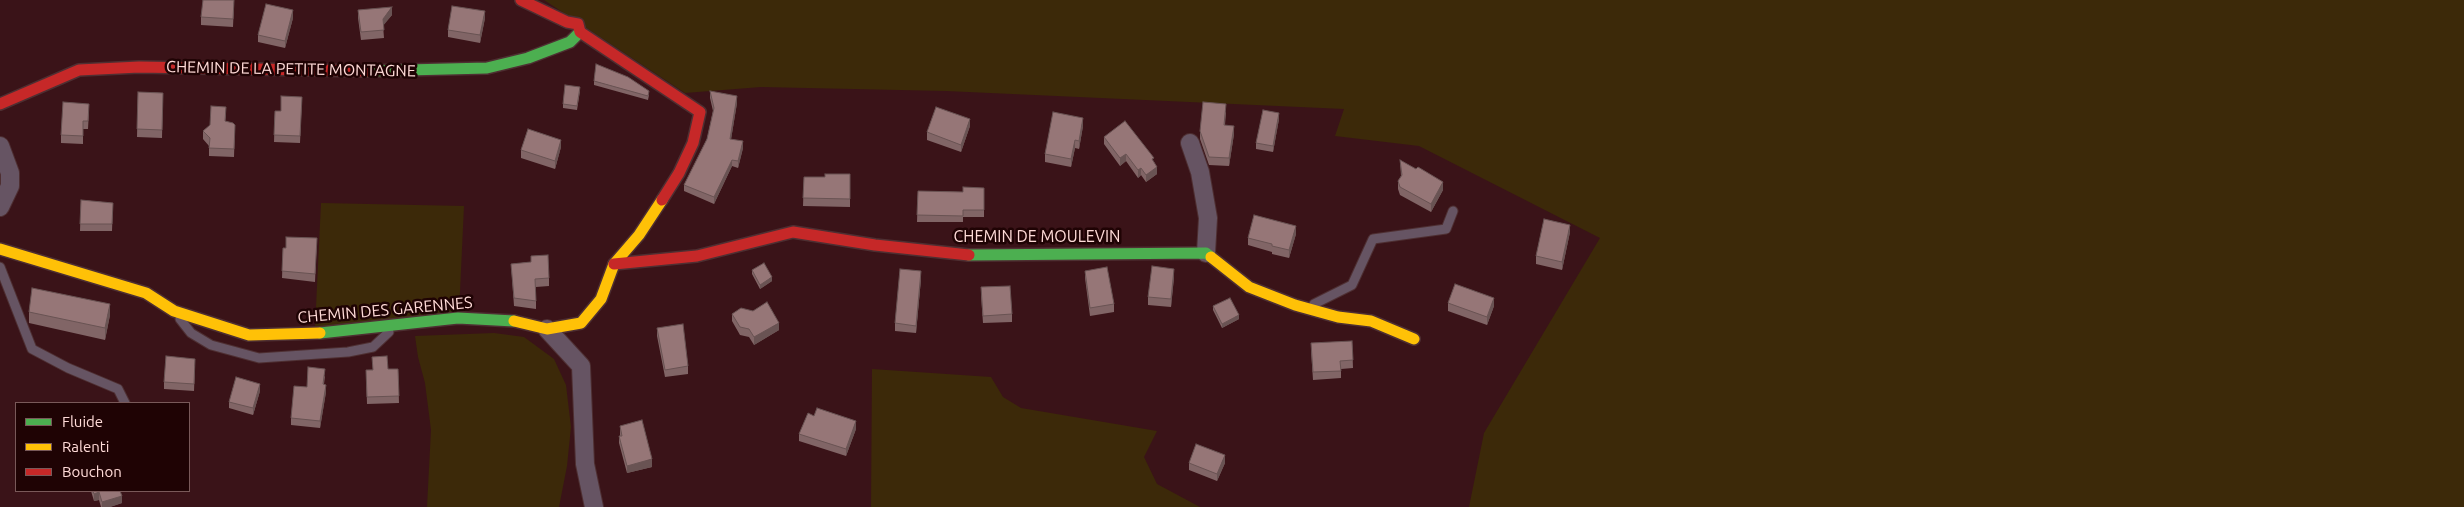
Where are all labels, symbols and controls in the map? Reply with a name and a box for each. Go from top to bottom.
street label: CHEMIN DE LA PETITE MONTAGNE [166,57,416,81]
street label: CHEMIN DE MOULEVIN [953,227,1121,247]
street label: CHEMIN DES GARENNES [297,293,473,327]
legend [15,402,190,492]
text: Fluide [62,413,103,430]
text: Ralenti [62,438,109,455]
text: Bouchon [62,463,122,480]

